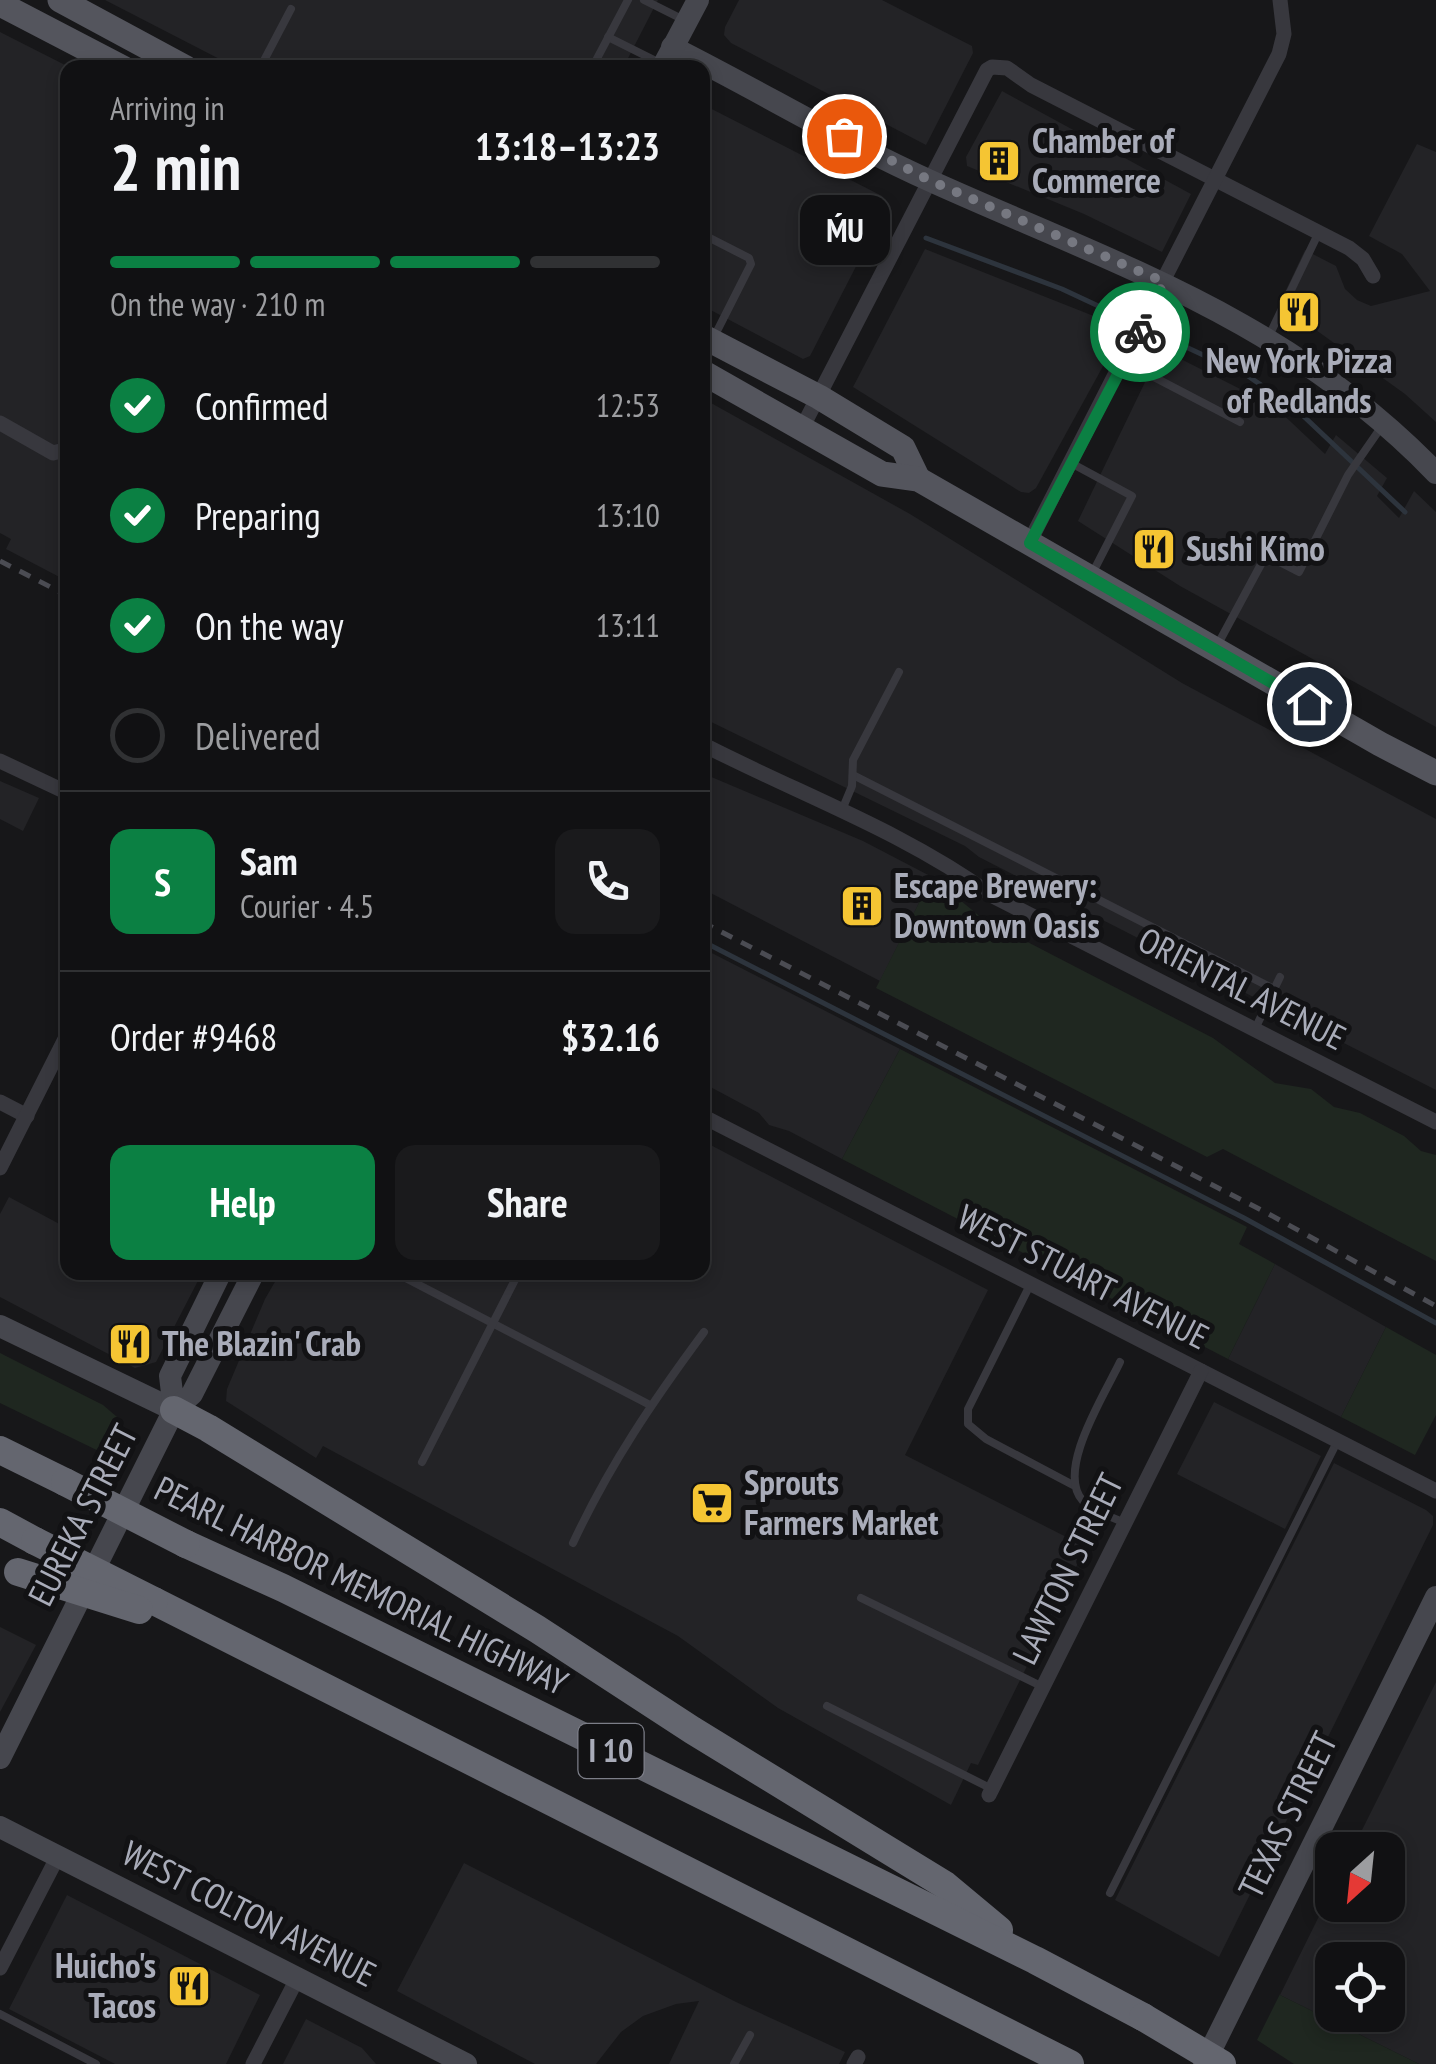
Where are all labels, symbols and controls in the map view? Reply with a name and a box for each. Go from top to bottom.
text: Arriving in [110,87,225,129]
pin [802,94,887,179]
icon: bag [817,109,872,164]
place label: Chamber of Commerce [1032,117,1176,203]
text: 13:18–13:23 [475,121,660,170]
text: 2 min [110,124,241,208]
building icon: Chamber of Commerce [976,138,1022,184]
callout: ḾU [799,196,889,266]
text: ḾU [826,209,864,251]
courier [1090,282,1190,382]
text: On the way · 210 m [110,283,325,325]
restaurant icon: New York Pizza of Redlands [1276,289,1322,335]
icon: bike [1113,305,1168,360]
place label: New York Pizza of Redlands [1206,337,1392,423]
icon: check [110,378,165,433]
text: Confirmed [195,381,328,430]
text: 12:53 [596,384,660,426]
icon: check [110,488,165,543]
text: Preparing [195,491,321,540]
text: 13:10 [596,494,660,536]
place label: Sushi Kimo [1186,525,1325,571]
restaurant icon: Sushi Kimo [1131,526,1177,572]
icon: check [110,598,165,653]
text: On the way [195,601,343,650]
text: 13:11 [596,604,660,646]
pin [1267,662,1352,747]
icon: home [1282,677,1337,732]
text: Delivered [195,711,321,760]
button: phone [555,829,660,934]
text: Sam [240,836,298,885]
text: S [154,857,171,906]
place label: Escape Brewery: Downtown Oasis [894,862,1100,948]
building icon: Escape Brewery: Downtown Oasis [839,883,885,929]
text: Courier · 4.5 [240,885,374,927]
street label: ORIENTAL AVENUE [1131,916,1354,1060]
text: Order #9468 [110,1012,277,1061]
text: $32.16 [561,1012,660,1061]
button: Help [110,1145,375,1260]
button: Share [395,1145,660,1260]
street label: WEST STUART AVENUE [950,1193,1217,1359]
place label: The Blazin' Crab [162,1320,361,1366]
restaurant icon: The Blazin' Crab [107,1321,153,1367]
street label: EUREKA STREET [17,1416,148,1613]
place label: Sprouts Farmers Market [744,1459,938,1545]
street label: PEARL HARBOR MEMORIAL HIGHWAY [147,1465,576,1705]
street label: LAWTON STREET [1001,1465,1133,1671]
supermarket icon: Sprouts Farmers Market [689,1480,735,1526]
road number: I 10 [578,1724,644,1778]
street label: TEXAS STREET [1227,1724,1347,1905]
street label: WEST COLTON AVENUE [115,1829,384,1997]
north arrow [1315,1832,1405,1922]
map controls [1315,1832,1405,2032]
place label: Huicho's Tacos [55,1942,156,2028]
button: locate [1315,1942,1405,2032]
restaurant icon: Huicho's Tacos [166,1963,212,2009]

